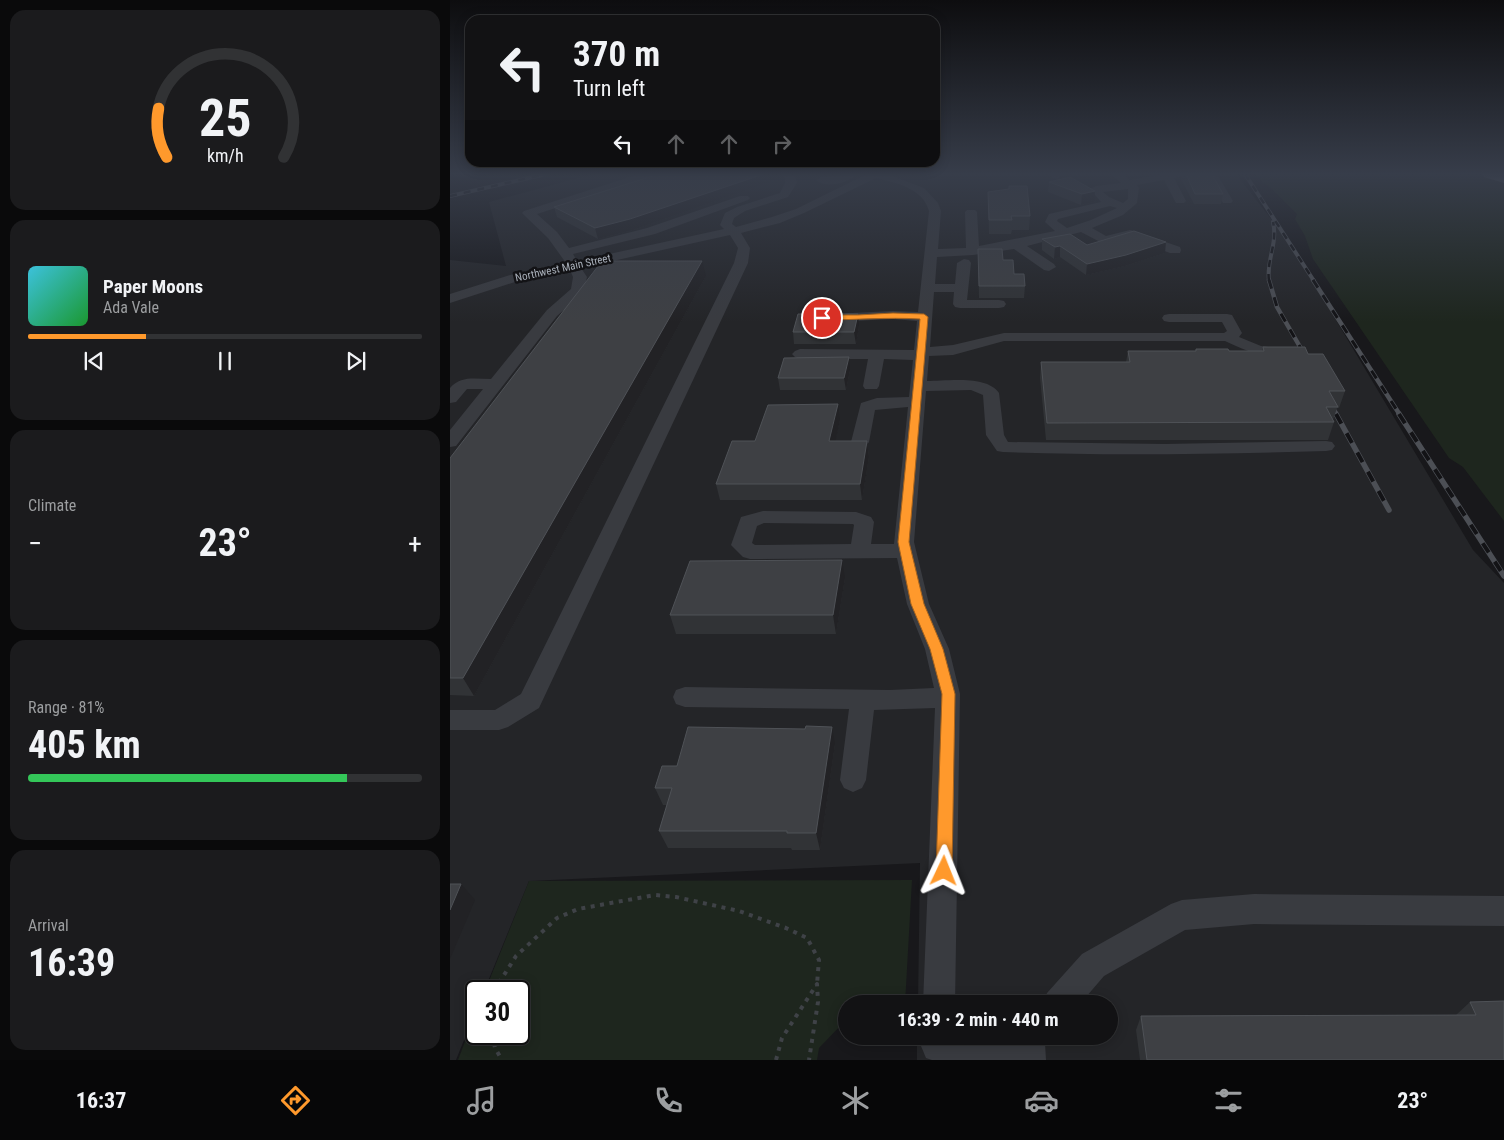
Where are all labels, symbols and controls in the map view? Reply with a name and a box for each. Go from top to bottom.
text: 370 m [573,34,660,75]
icon: left [490,35,555,100]
text: Turn left [573,76,645,101]
text: 25 [199,88,251,149]
icon: left [609,130,637,158]
icon: ahead [662,130,690,158]
icon: ahead [715,130,743,158]
icon: right [768,130,796,158]
text: km/h [207,145,243,166]
street label: Northwest Main Street [514,252,612,284]
text: Paper Moons [103,275,203,298]
pin [801,297,843,339]
text: Ada Vale [103,298,159,317]
icon: arrive [808,304,836,332]
icon: previous [80,347,108,375]
icon: pause [211,347,239,375]
icon: next [342,347,370,375]
text: Climate [28,496,76,515]
text: 23° [198,521,252,565]
text: − [28,527,42,560]
text: + [408,527,422,560]
text: Range · 81% [28,698,104,717]
text: 405 km [28,723,141,767]
position arrow [917,844,969,896]
text: Arrival [28,916,69,935]
text: 16:39 [28,941,115,985]
speed limit sign: 30 [465,980,530,1045]
text: 16:39 · 2 min · 440 m [897,1008,1059,1031]
icon: directions [278,1083,313,1118]
icon: music [464,1083,499,1118]
icon: phone [651,1083,686,1118]
icon: climate [838,1083,873,1118]
icon: car [1024,1083,1059,1118]
icon: filters [1211,1083,1246,1118]
text: 16:37 [76,1088,126,1113]
text: 23° [1397,1088,1428,1113]

